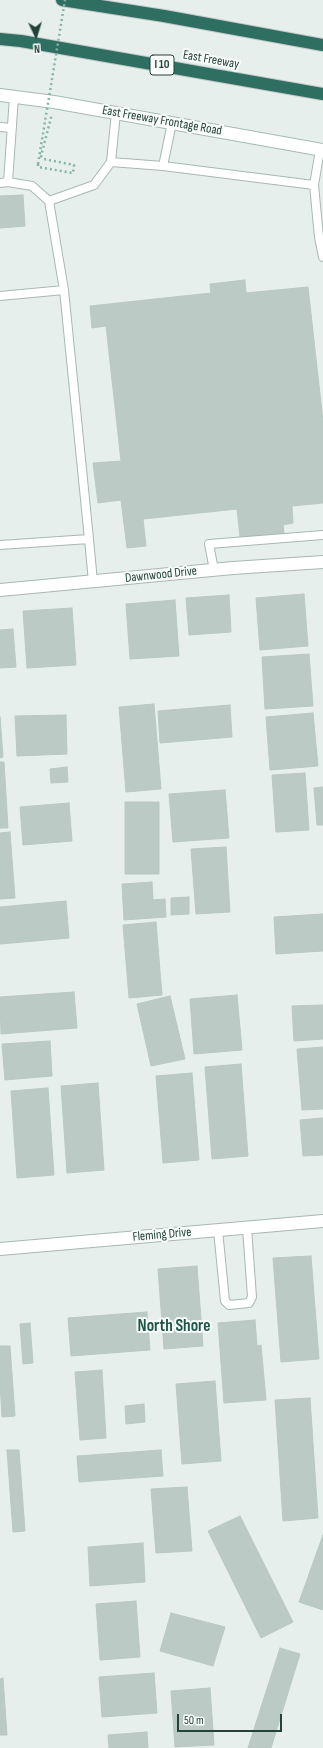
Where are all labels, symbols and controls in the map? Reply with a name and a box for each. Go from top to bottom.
north arrow [16,16,56,56]
text: N [33,42,40,55]
street label: East Freeway [182,47,240,73]
road number: I 10 [150,55,174,75]
street label: East Freeway Frontage Road [101,103,223,139]
street label: Dawnwood Drive [124,563,198,587]
street label: Fleming Drive [132,1225,192,1245]
district label: North Shore [138,1317,210,1337]
scale bar [179,1706,284,1732]
text: 50 m [184,1713,204,1728]

